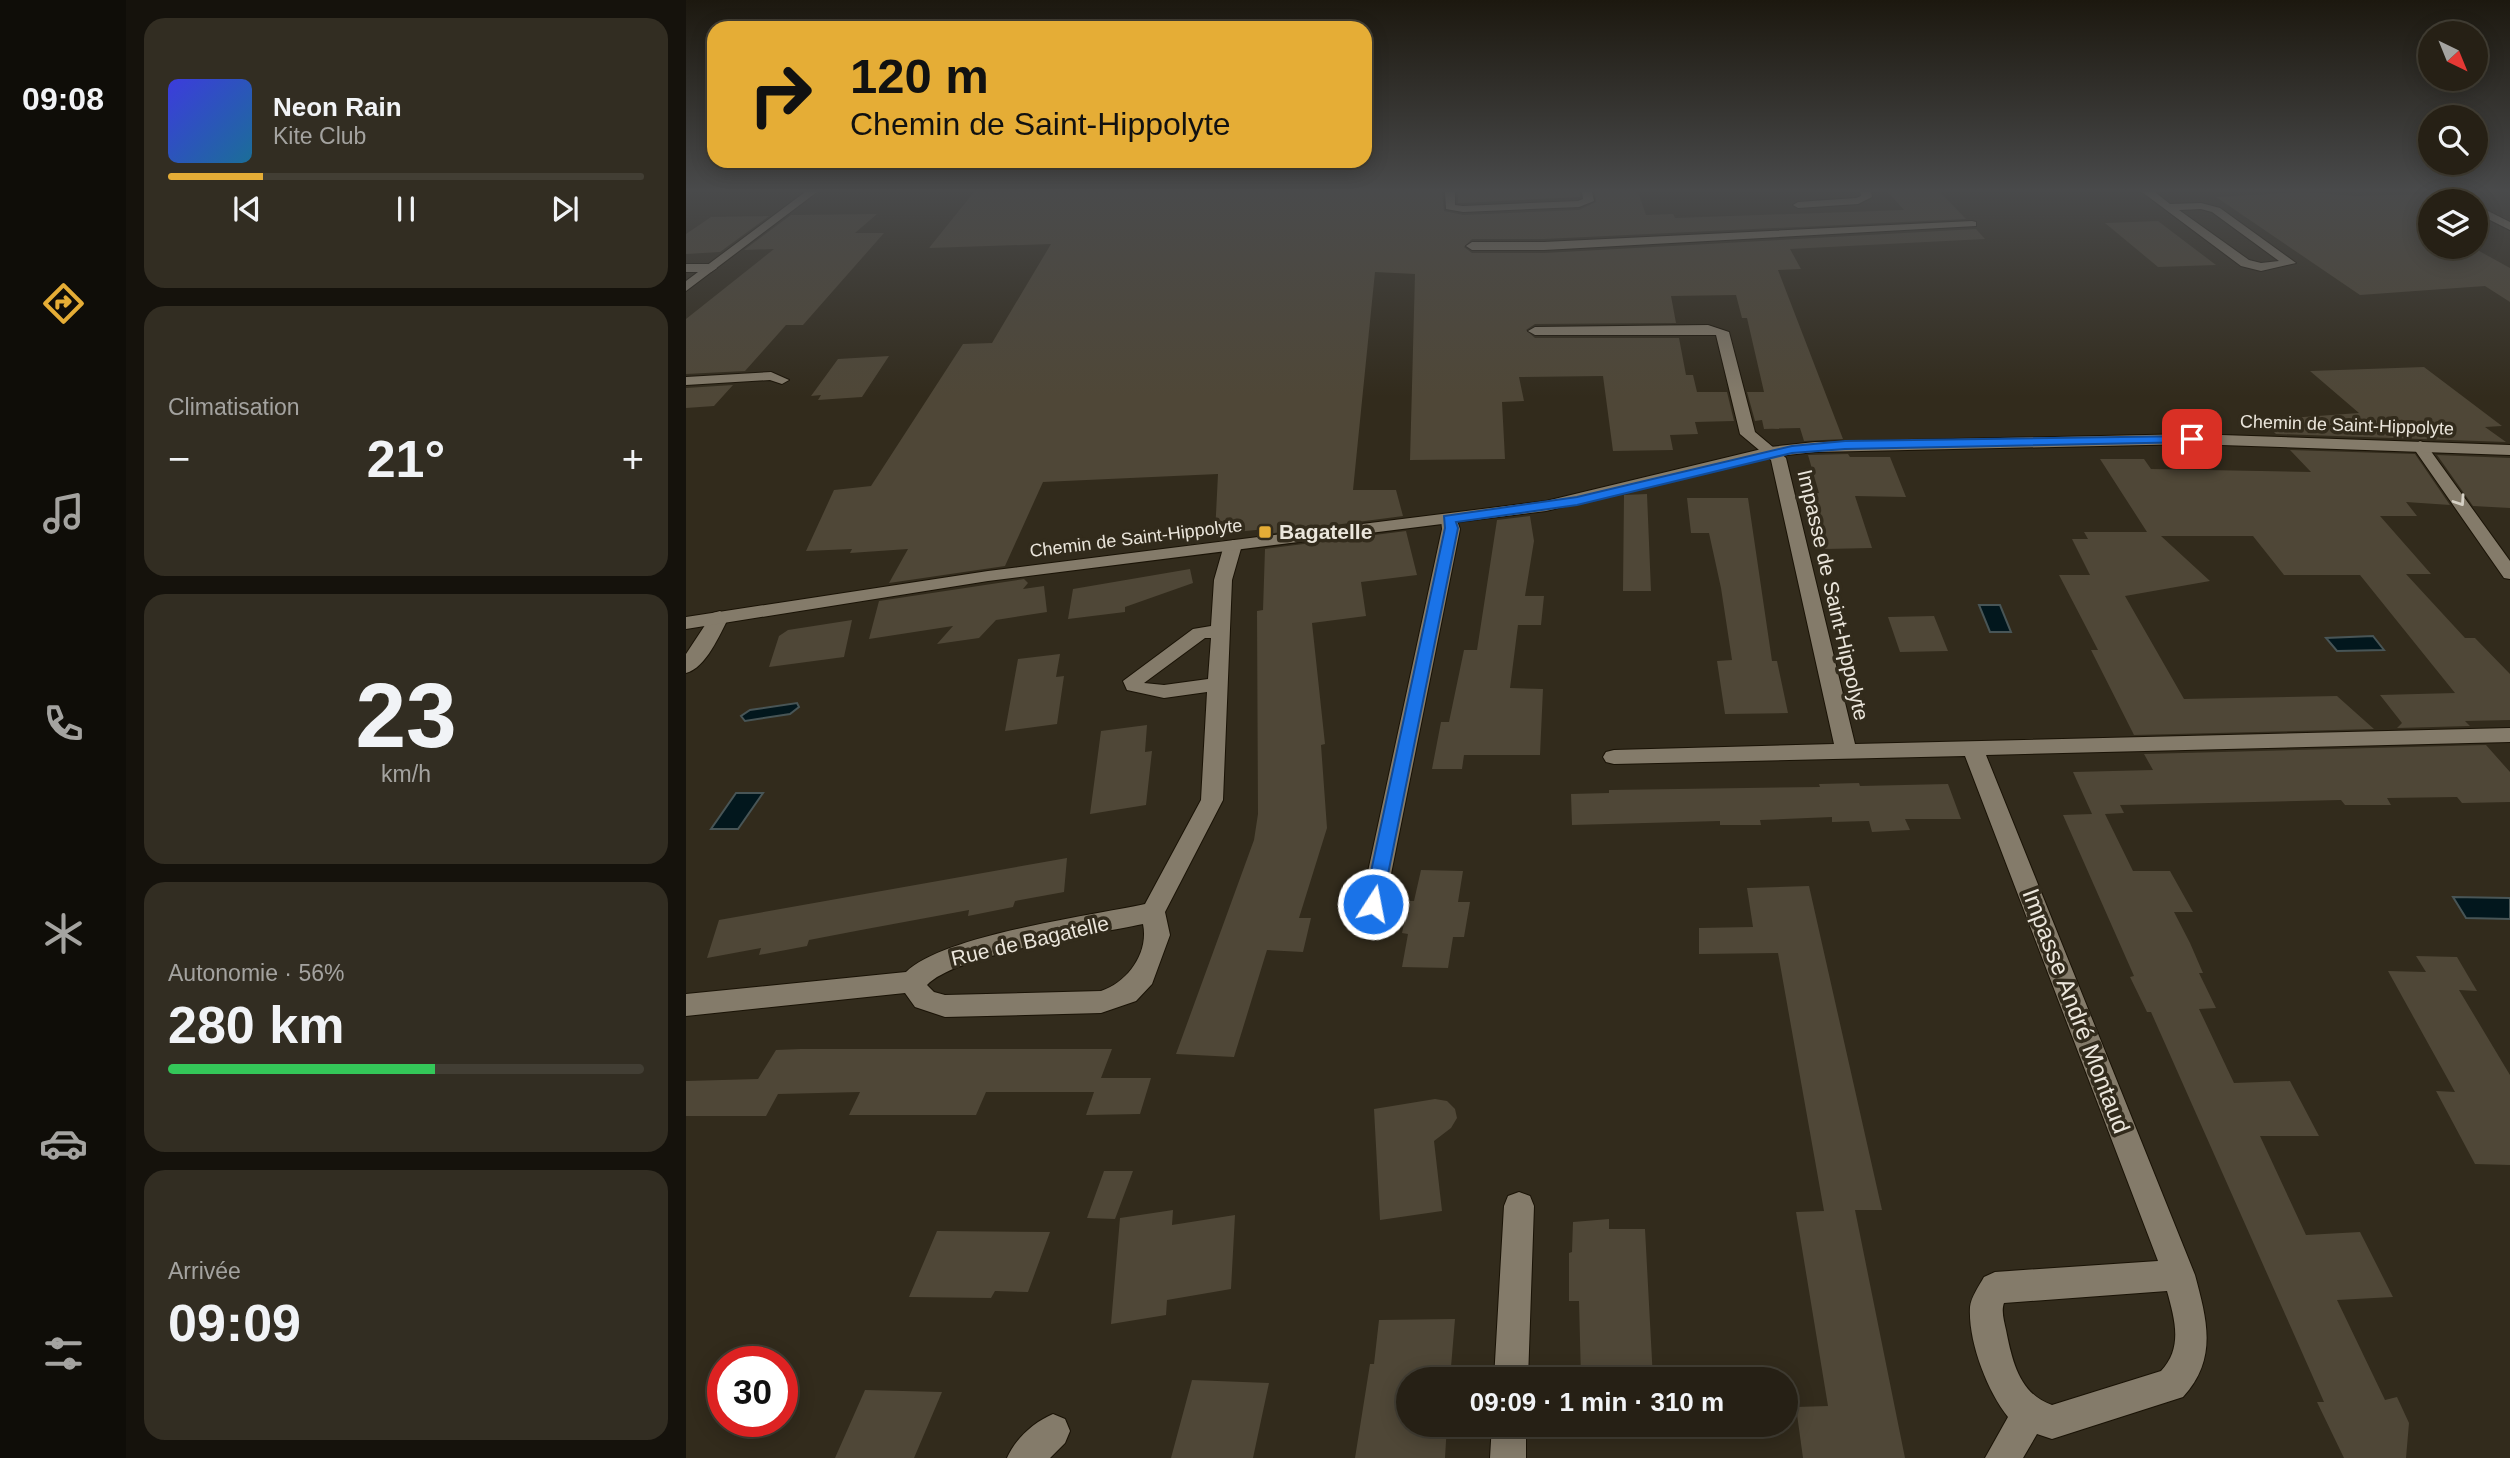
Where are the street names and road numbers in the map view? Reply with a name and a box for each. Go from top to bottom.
street label: Chemin de Saint-Hippolyte [2240,411,2454,439]
street label: Impasse de Saint-Hippolyte [1793,467,1874,723]
street label: Chemin de Saint-Hippolyte [1029,515,1243,561]
street label: Impasse André Montaud [2017,885,2136,1137]
street label: Rue de Bagatelle [949,911,1111,970]

